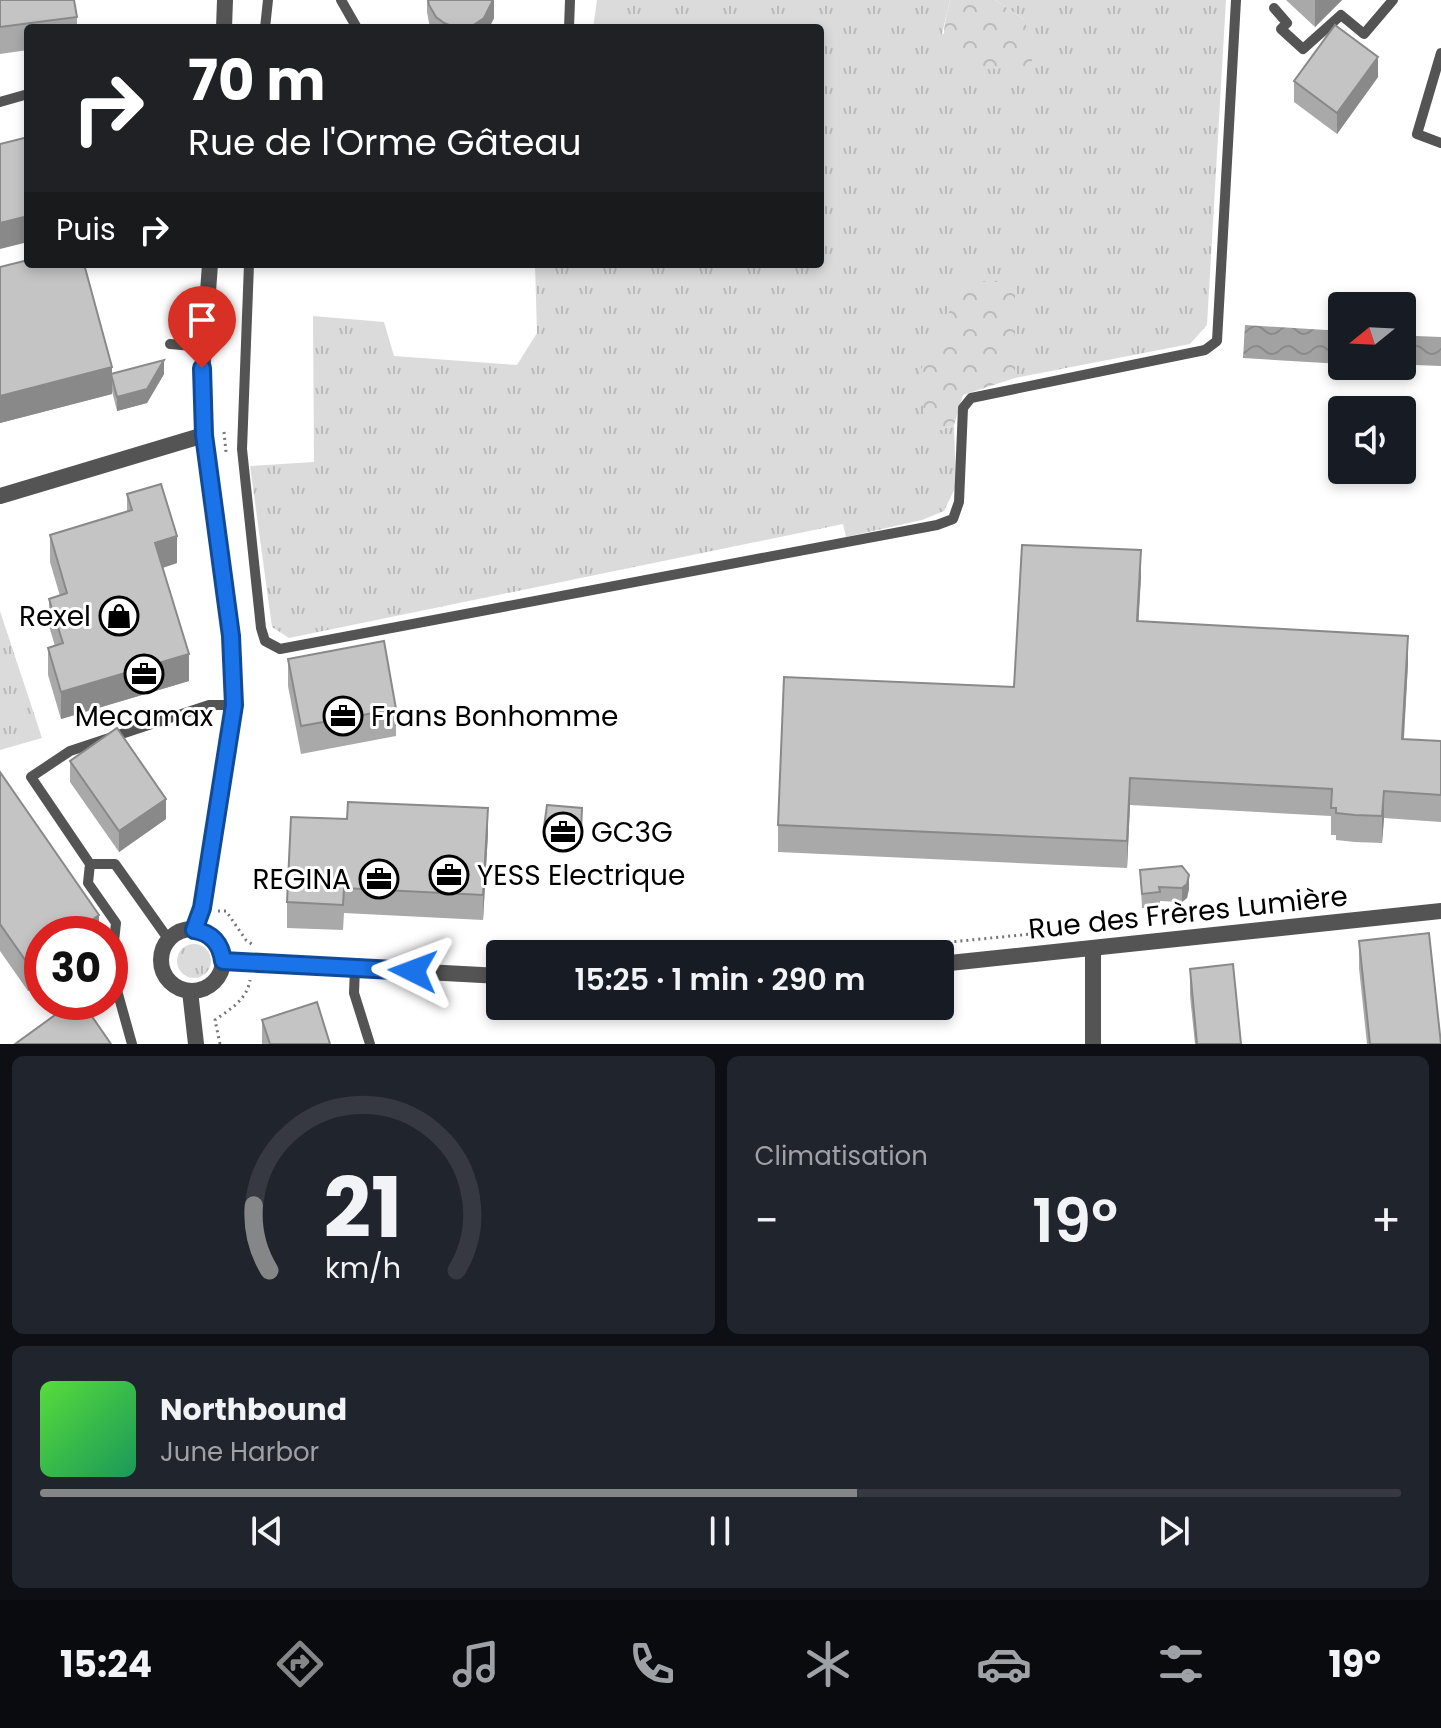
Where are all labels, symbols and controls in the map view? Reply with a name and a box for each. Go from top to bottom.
text: 70 m [188,41,326,120]
icon: right [56,56,160,160]
text: Rue de l'Orme Gâteau [188,117,582,168]
text: Puis [56,208,116,251]
icon: right [132,208,176,252]
pin [168,286,236,368]
north arrow [1328,292,1416,380]
map controls [1328,292,1416,484]
icon: arrive [180,298,224,342]
button: sound [1328,396,1416,484]
shop icon: Rexel [98,595,140,637]
place label: Rexel [19,597,91,636]
office icon: Mecamax [123,653,165,695]
office icon: Frans Bonhomme [322,695,364,737]
place label: Mecamax [75,697,214,736]
place label: Frans Bonhomme [371,697,618,736]
office icon: GC3G [542,811,584,853]
place label: GC3G [591,813,673,852]
office icon: YESS Electrique [428,854,470,896]
place label: YESS Electrique [477,856,685,895]
office icon: REGINA [358,858,400,900]
place label: REGINA [252,860,351,899]
street label: Rue des Frères Lumière [1026,876,1350,949]
speed limit sign: 30 [24,916,128,1020]
position arrow [371,929,455,1013]
text: 15:25 · 1 min · 290 m [575,958,865,1001]
text: Climatisation [755,1138,928,1174]
text: 21 [324,1150,403,1266]
text: 19° [1032,1179,1118,1263]
text: − [755,1190,779,1251]
text: + [1371,1190,1401,1251]
text: km/h [325,1248,401,1288]
text: Northbound [160,1388,347,1431]
text: June Harbor [160,1434,319,1470]
icon: previous [245,1509,289,1553]
icon: pause [698,1509,742,1553]
icon: next [1152,1509,1196,1553]
icon: directions [272,1636,328,1692]
icon: music [448,1636,504,1692]
icon: phone [624,1636,680,1692]
icon: climate [800,1636,856,1692]
icon: car [976,1636,1032,1692]
icon: filters [1153,1636,1209,1692]
text: 15:24 [60,1639,152,1690]
text: 19° [1329,1639,1381,1690]

